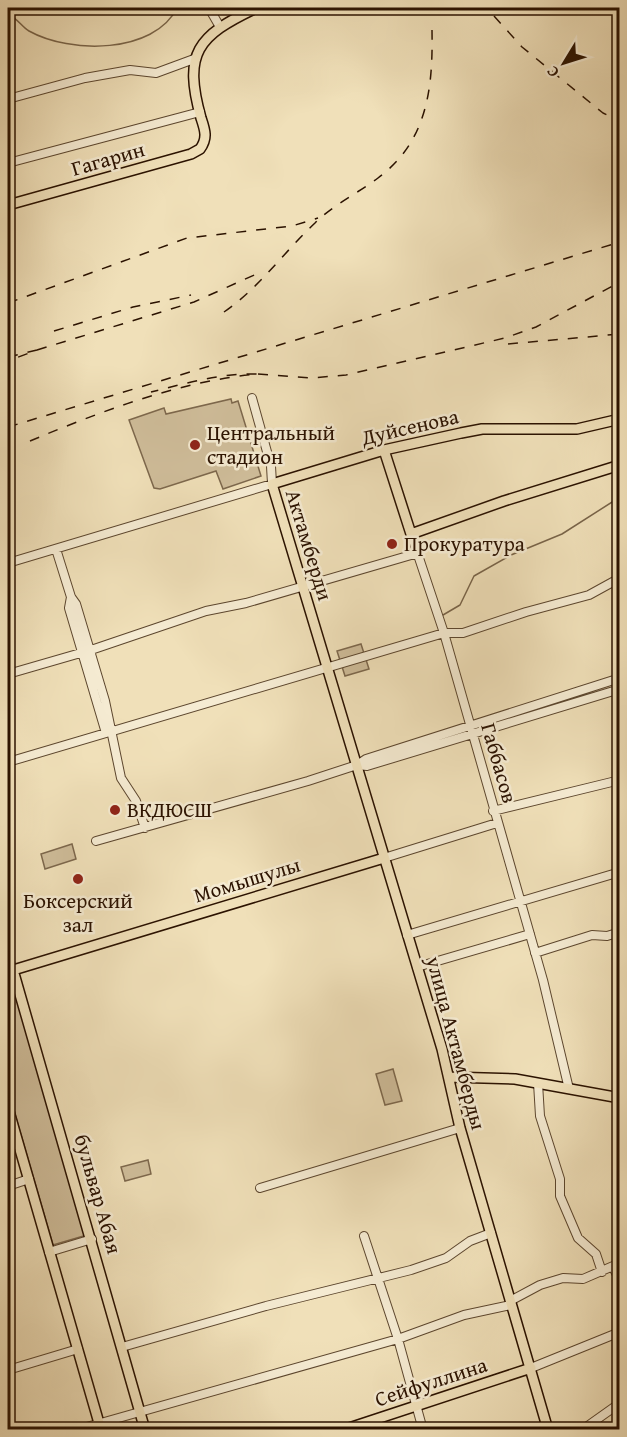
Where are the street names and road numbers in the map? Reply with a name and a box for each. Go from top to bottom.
street label: Гагарин [68,133,148,184]
street label: Дуйсенова [357,400,462,453]
street label: Актамберди [278,485,341,604]
street label: Габбасов [473,719,526,807]
street label: Момышулы [190,849,304,910]
street label: улица Актамберды [418,952,495,1133]
street label: бульвар Абая [67,1130,130,1258]
street label: Сейфуллина [371,1349,491,1414]

